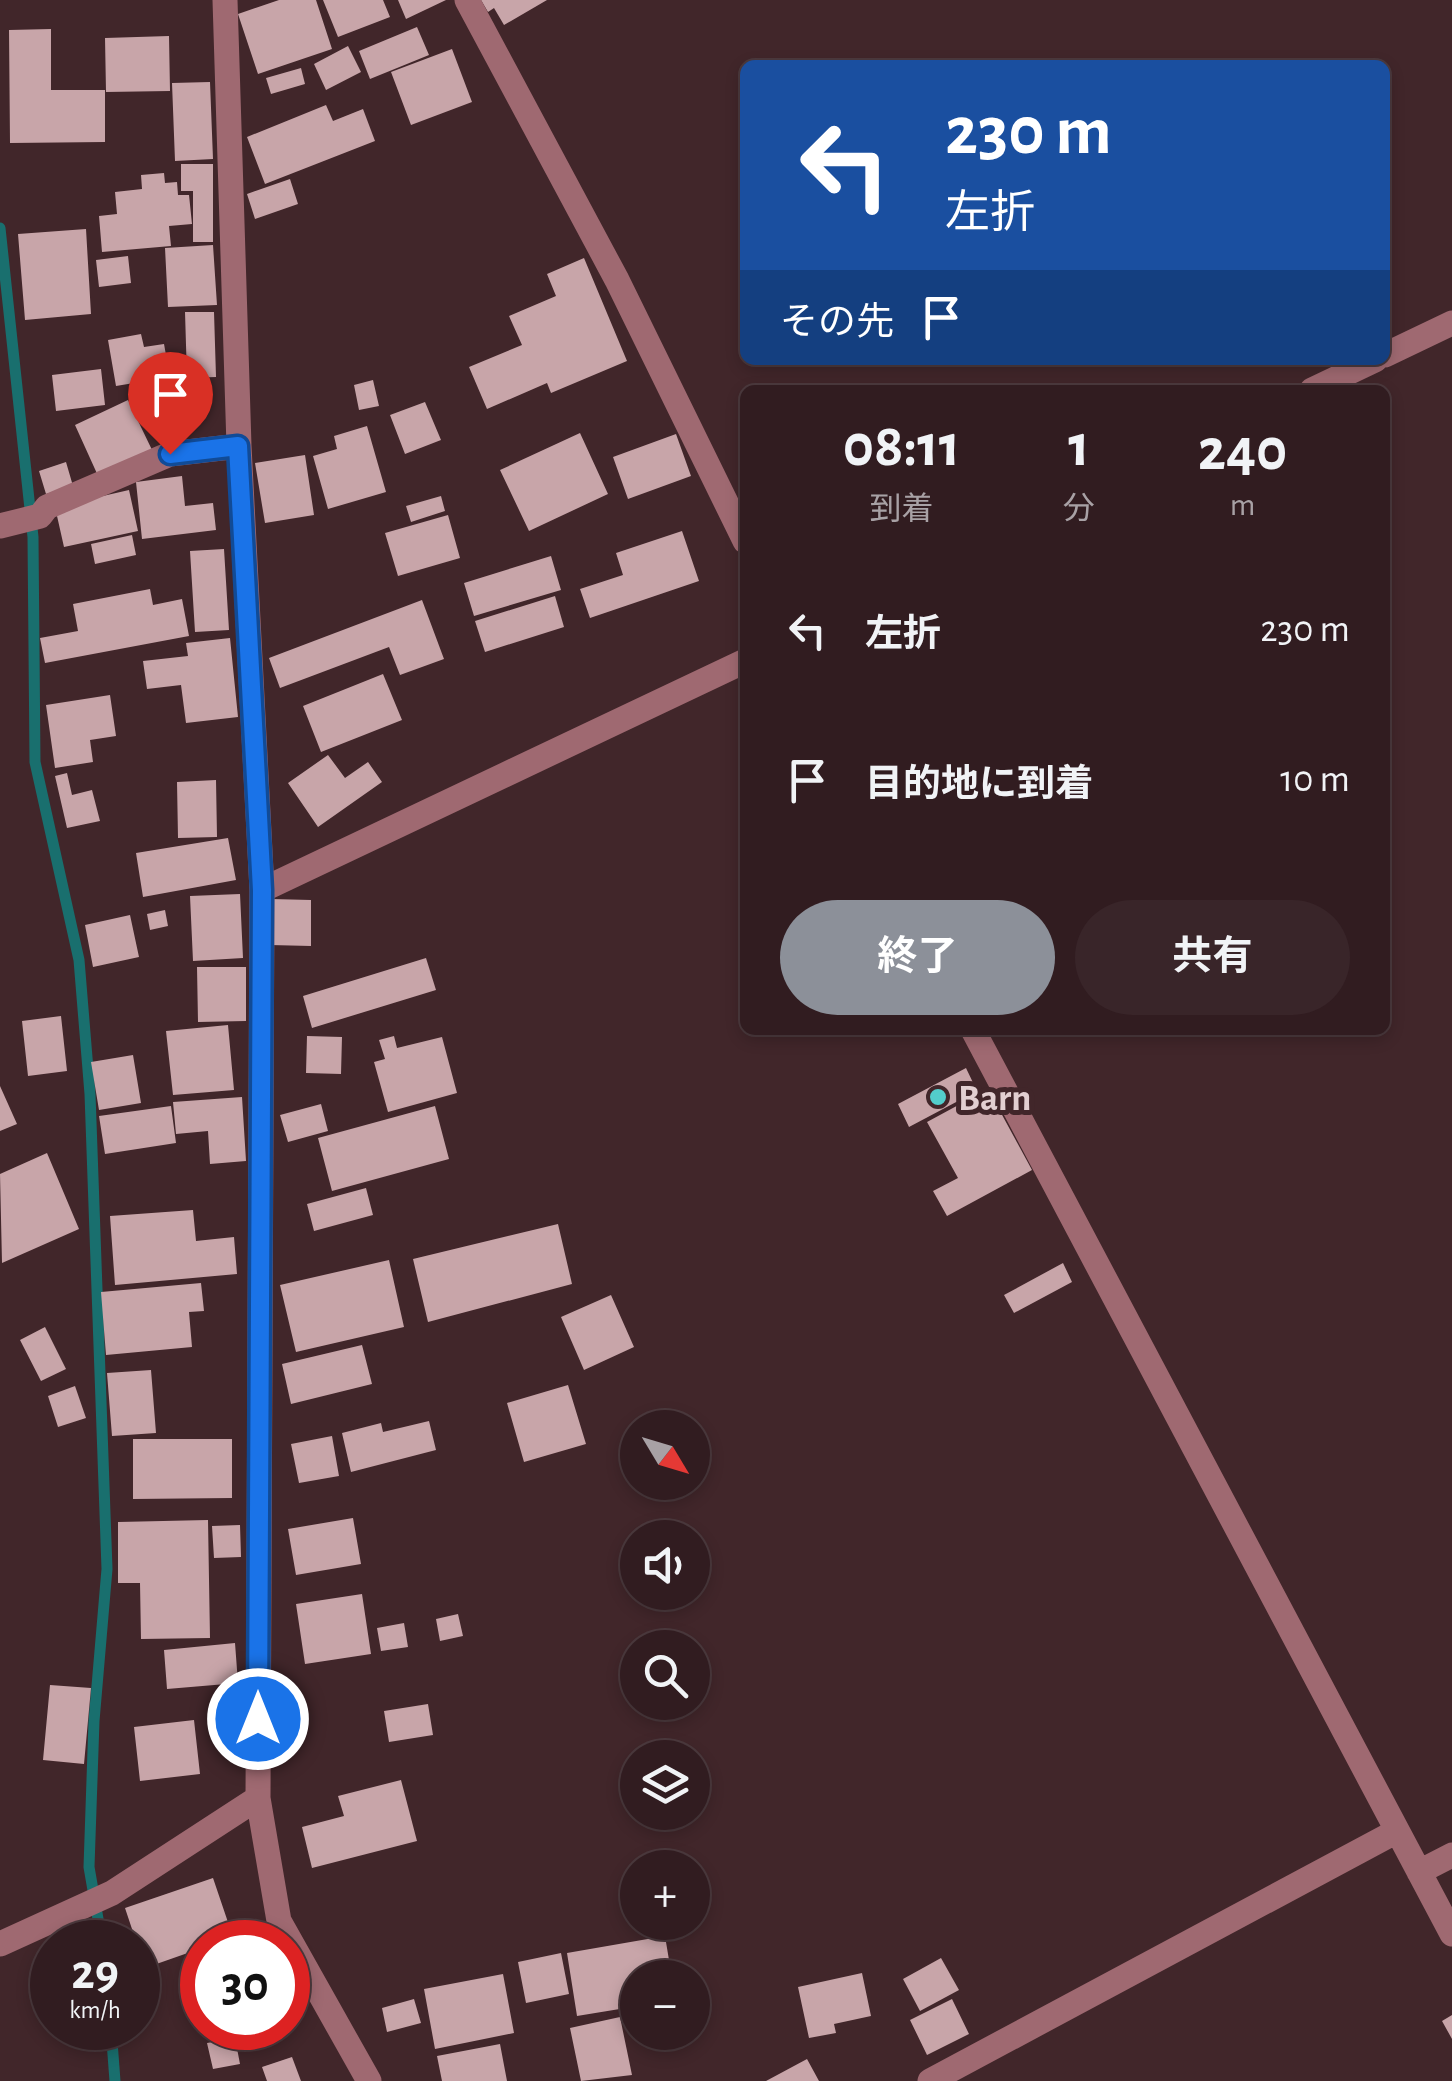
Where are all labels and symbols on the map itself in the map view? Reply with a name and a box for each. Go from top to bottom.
pin [128,352,213,455]
place label: Barn [958,1080,1031,1118]
marker: Barn [927,1086,949,1108]
north arrow [620,1410,710,1500]
position arrow [206,1667,310,1771]
speed limit sign: 30 [180,1920,310,2050]

